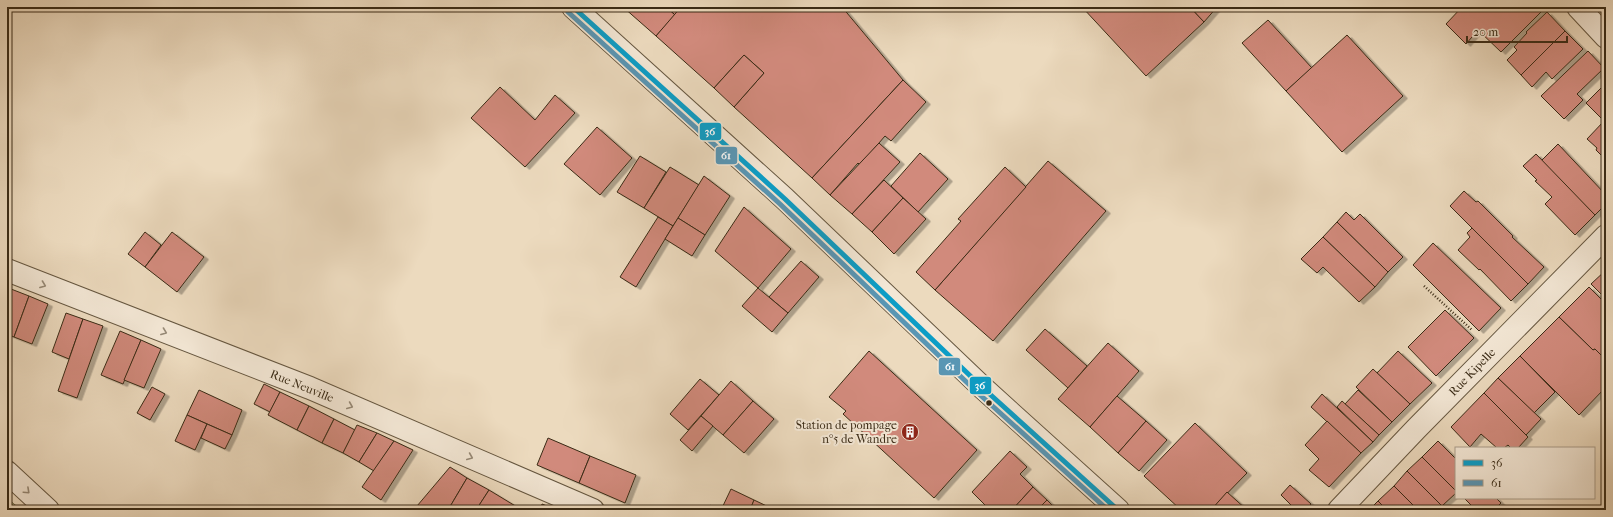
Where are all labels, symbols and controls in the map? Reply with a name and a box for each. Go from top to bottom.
scale bar [1467,18,1567,44]
text: 20 m [1473,25,1498,39]
line badge: 36 [699,122,722,141]
text: 36 [705,125,716,138]
line badge: 61 [715,146,738,165]
text: 61 [721,149,731,162]
one-way arrow [40,281,47,289]
one-way arrow [161,327,168,335]
street label: Rue Kipelle [1446,345,1498,399]
line badge: 61 [938,357,961,376]
text: 61 [945,360,955,373]
street label: Rue Neuville [268,367,336,405]
line badge: 36 [969,376,992,395]
text: 36 [975,379,986,392]
unlabelled marker [984,398,994,408]
one-way arrow [347,401,354,409]
place label: Station de pompage n°5 de Wandre [796,418,897,446]
building icon: Station de pompage n°5 de Wandre [900,422,920,442]
legend [1455,447,1595,499]
one-way arrow [465,452,473,460]
text: 36 [1491,456,1503,470]
text: 61 [1491,476,1502,490]
one-way arrow [22,486,30,494]

